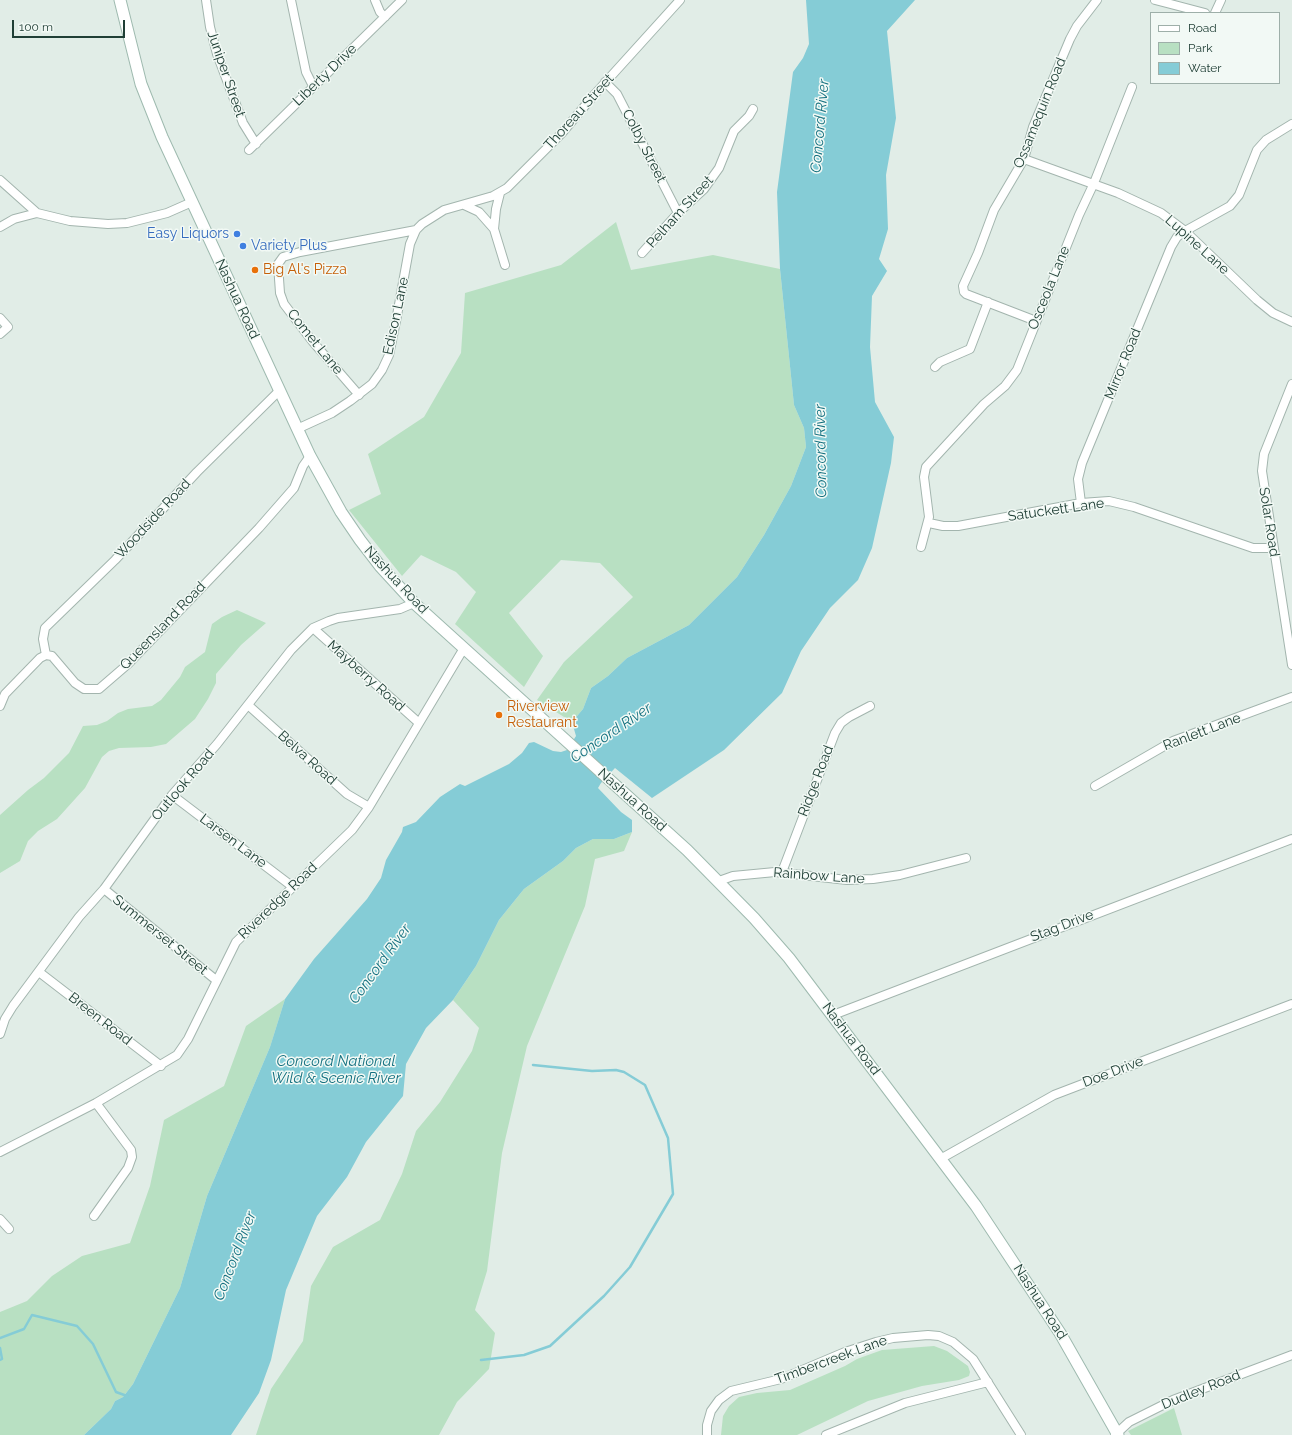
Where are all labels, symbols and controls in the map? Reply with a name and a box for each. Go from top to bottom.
scale bar [14,12,127,38]
legend [1150,12,1280,84]
text: 100 m [19,20,53,34]
text: Road [1188,21,1217,35]
street label: Juniper Street [203,29,249,119]
street label: Liberty Drive [290,40,360,110]
text: Park [1188,41,1213,55]
street label: Ossamequin Road [1010,55,1070,171]
text: Water [1188,61,1222,75]
street label: Thoreau Street [541,71,617,153]
water label: Concord River [807,78,833,174]
street label: Colby Street [618,107,670,185]
street label: Pelham Street [643,172,717,252]
street label: Lupine Lane [1162,212,1232,278]
place label: Easy Liquors [147,226,229,242]
marker: Easy Liquors [232,229,242,239]
place label: Variety Plus [251,238,327,254]
marker: Variety Plus [238,241,248,251]
street label: Osceola Lane [1025,244,1073,332]
street label: Nashua Road [211,256,263,342]
place label: Big Al's Pizza [263,262,347,278]
marker: Big Al's Pizza [250,265,260,275]
street label: Edison Lane [380,276,412,356]
street label: Comet Lane [283,306,347,378]
street label: Mirror Road [1101,326,1145,402]
water label: Concord River [811,404,831,498]
street label: Woodside Road [112,476,194,562]
street label: Solar Road [1255,486,1283,558]
street label: Satuckett Lane [1007,495,1105,525]
street label: Nashua Road [360,543,432,617]
street label: Queensland Road [117,579,209,673]
street label: Mayberry Road [324,637,408,715]
place label: Riverview Restaurant [507,699,577,732]
water label: Concord River [567,699,655,767]
street label: Ranlett Lane [1161,709,1243,755]
marker: Riverview Restaurant [494,710,504,720]
street label: Belva Road [274,727,340,789]
street label: Ridge Road [795,743,837,819]
street label: Outlook Road [148,746,218,824]
street label: Nashua Road [594,765,670,835]
street label: Larsen Lane [196,810,270,872]
street label: Riveredge Road [235,859,321,943]
street label: Rainbow Lane [773,864,865,888]
street label: Summerset Street [109,891,211,979]
street label: Stag Drive [1028,906,1096,946]
water label: Concord River [345,921,415,1007]
street label: Breen Road [65,989,135,1049]
street label: Nashua Road [818,999,884,1079]
water label: Concord National Wild & Scenic River [271,1052,401,1087]
street label: Doe Drive [1080,1053,1146,1091]
water label: Concord River [210,1209,260,1303]
street label: Nashua Road [1009,1261,1071,1343]
street label: Timbercreek Lane [773,1332,889,1388]
street label: Dudley Road [1159,1367,1243,1413]

